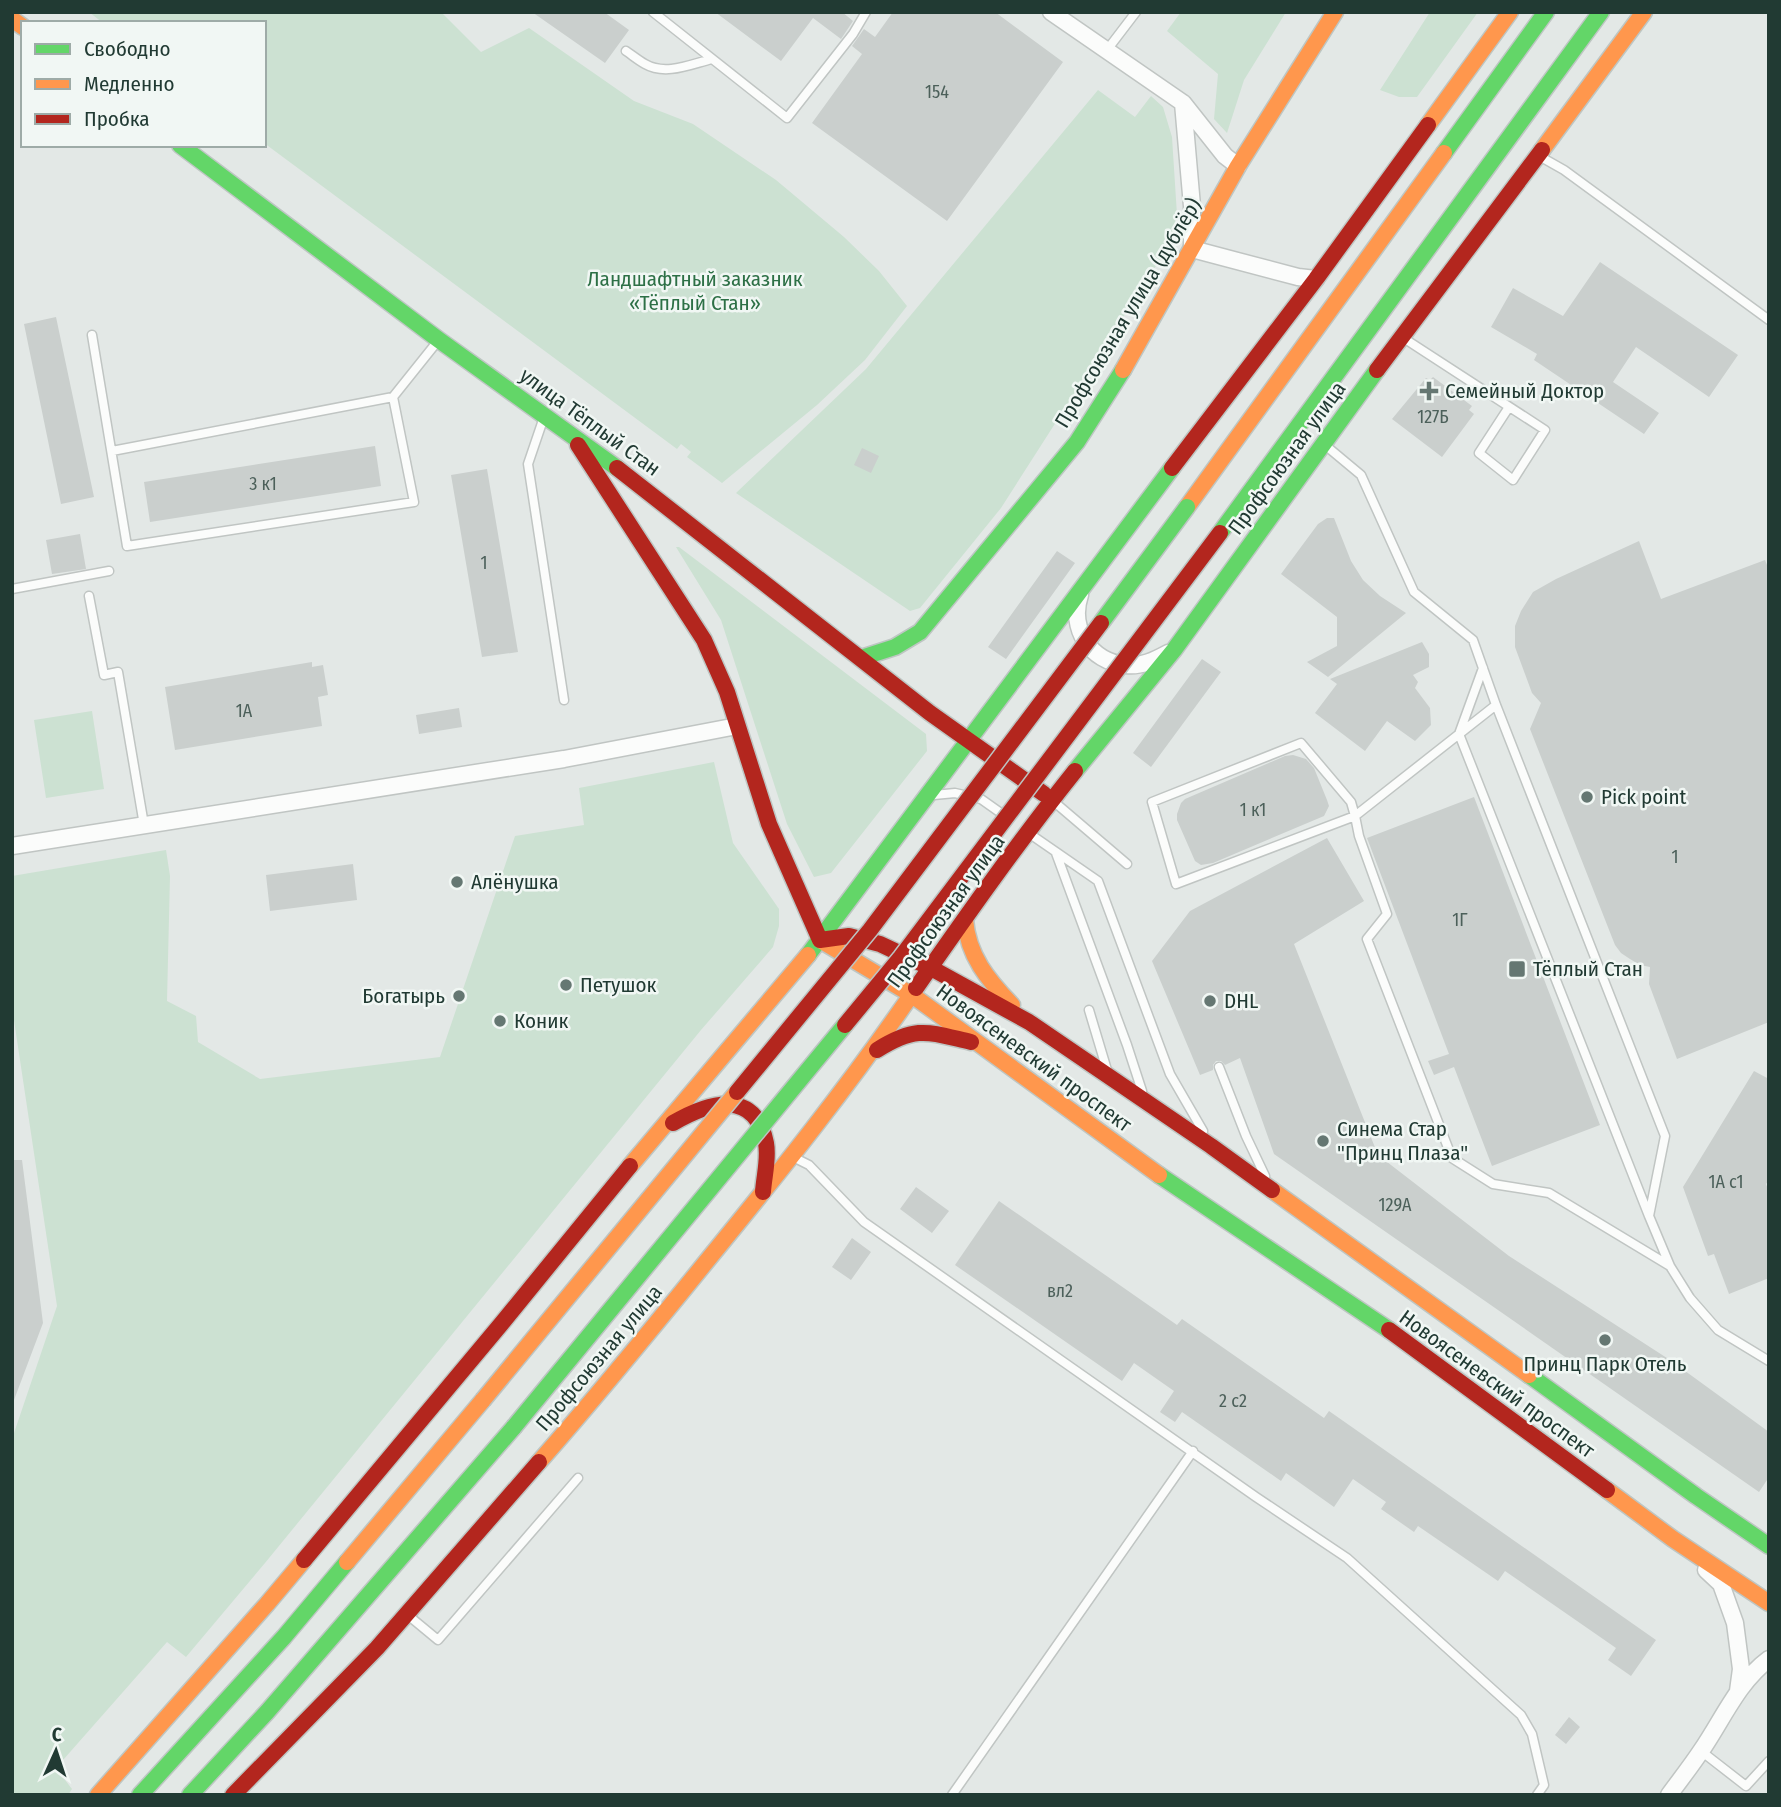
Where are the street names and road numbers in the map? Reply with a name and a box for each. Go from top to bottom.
street label: Профсоюзная улица (дублёр) [1049,193,1207,433]
street label: улица Тёплый Стан [515,362,665,482]
street label: Профсоюзная улица [1223,376,1351,540]
street label: Профсоюзная улица [882,829,1010,993]
street label: Новоясеневский проспект [931,978,1137,1138]
street label: Профсоюзная улица [530,1280,668,1436]
street label: Новоясеневский проспект [1394,1304,1600,1464]

